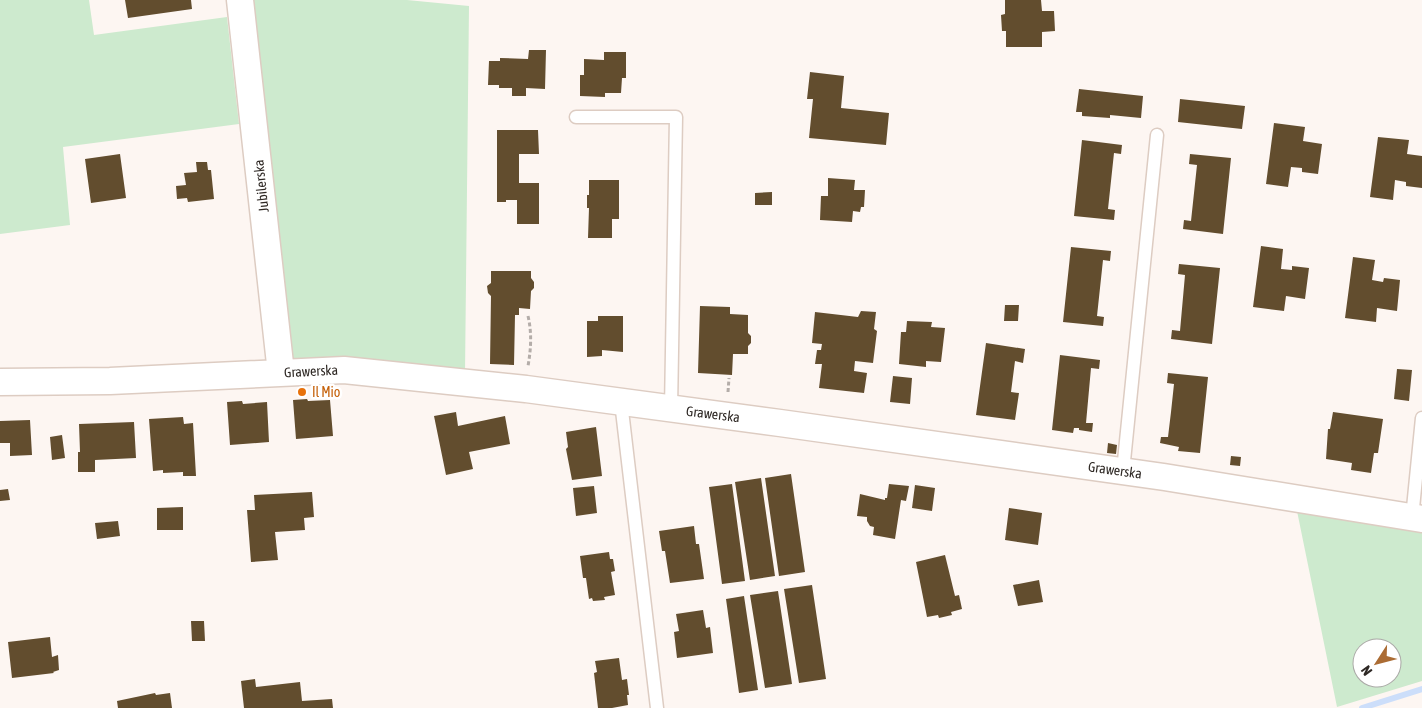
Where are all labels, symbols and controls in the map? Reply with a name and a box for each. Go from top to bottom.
street label: Jubilerska [250,159,272,213]
street label: Grawerska [284,362,338,380]
place label: Il Mio [312,384,340,400]
marker: Il Mio [296,386,308,398]
street label: Grawerska [685,403,741,425]
street label: Grawerska [1087,458,1143,482]
north arrow [1352,638,1402,688]
text: N [1358,663,1375,679]

